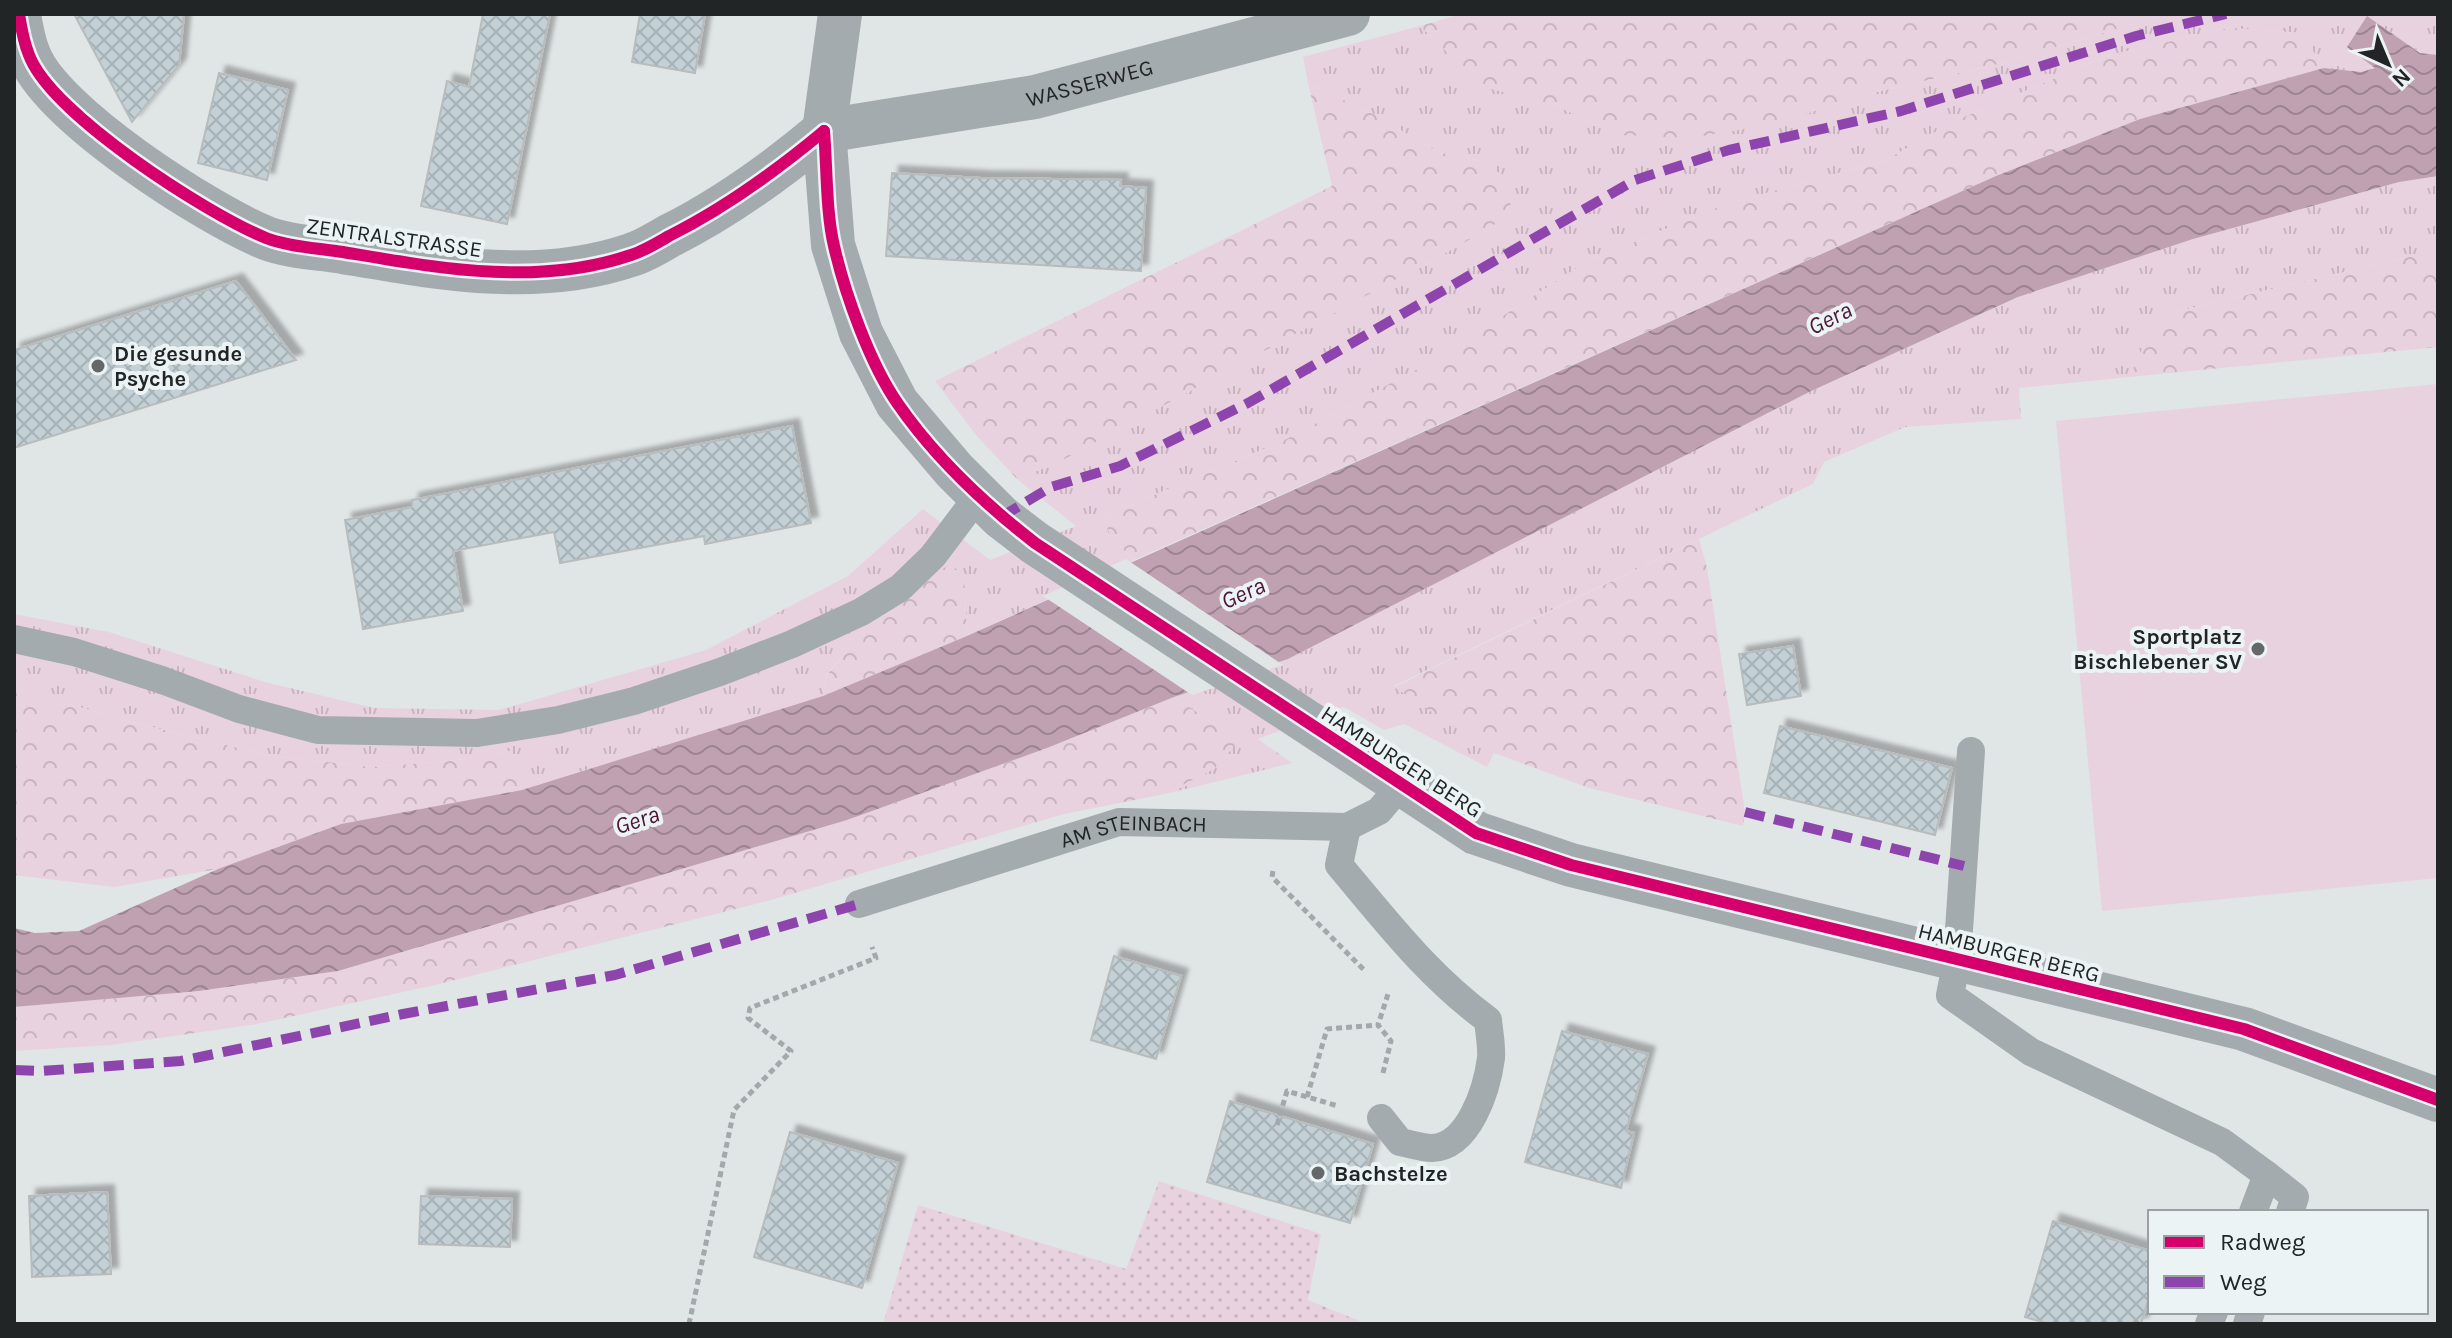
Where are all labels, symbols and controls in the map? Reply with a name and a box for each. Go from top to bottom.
north arrow [2348,24,2428,104]
street label: WASSERWEG [1023,54,1156,113]
text: N [2386,63,2416,93]
street label: ZENTRALSTRASSE [304,213,483,263]
water label: Gera [1803,295,1857,341]
place label: Die gesunde Psyche [114,341,242,392]
marker: Die gesunde Psyche [89,357,107,375]
water label: Gera [1217,571,1269,615]
place label: Sportplatz Bischlebener SV [2073,624,2242,675]
marker: Sportplatz Bischlebener SV [2249,640,2267,658]
street label: HAMBURGER BERG [1316,700,1487,824]
water label: Gera [611,800,663,840]
street label: AM STEINBACH [1057,810,1207,854]
street label: HAMBURGER BERG [1915,918,2102,988]
place label: Bachstelze [1334,1161,1448,1187]
marker: Bachstelze [1309,1164,1327,1182]
legend [2148,1210,2428,1314]
text: Radweg [2220,1228,2306,1256]
text: Weg [2220,1268,2267,1296]

